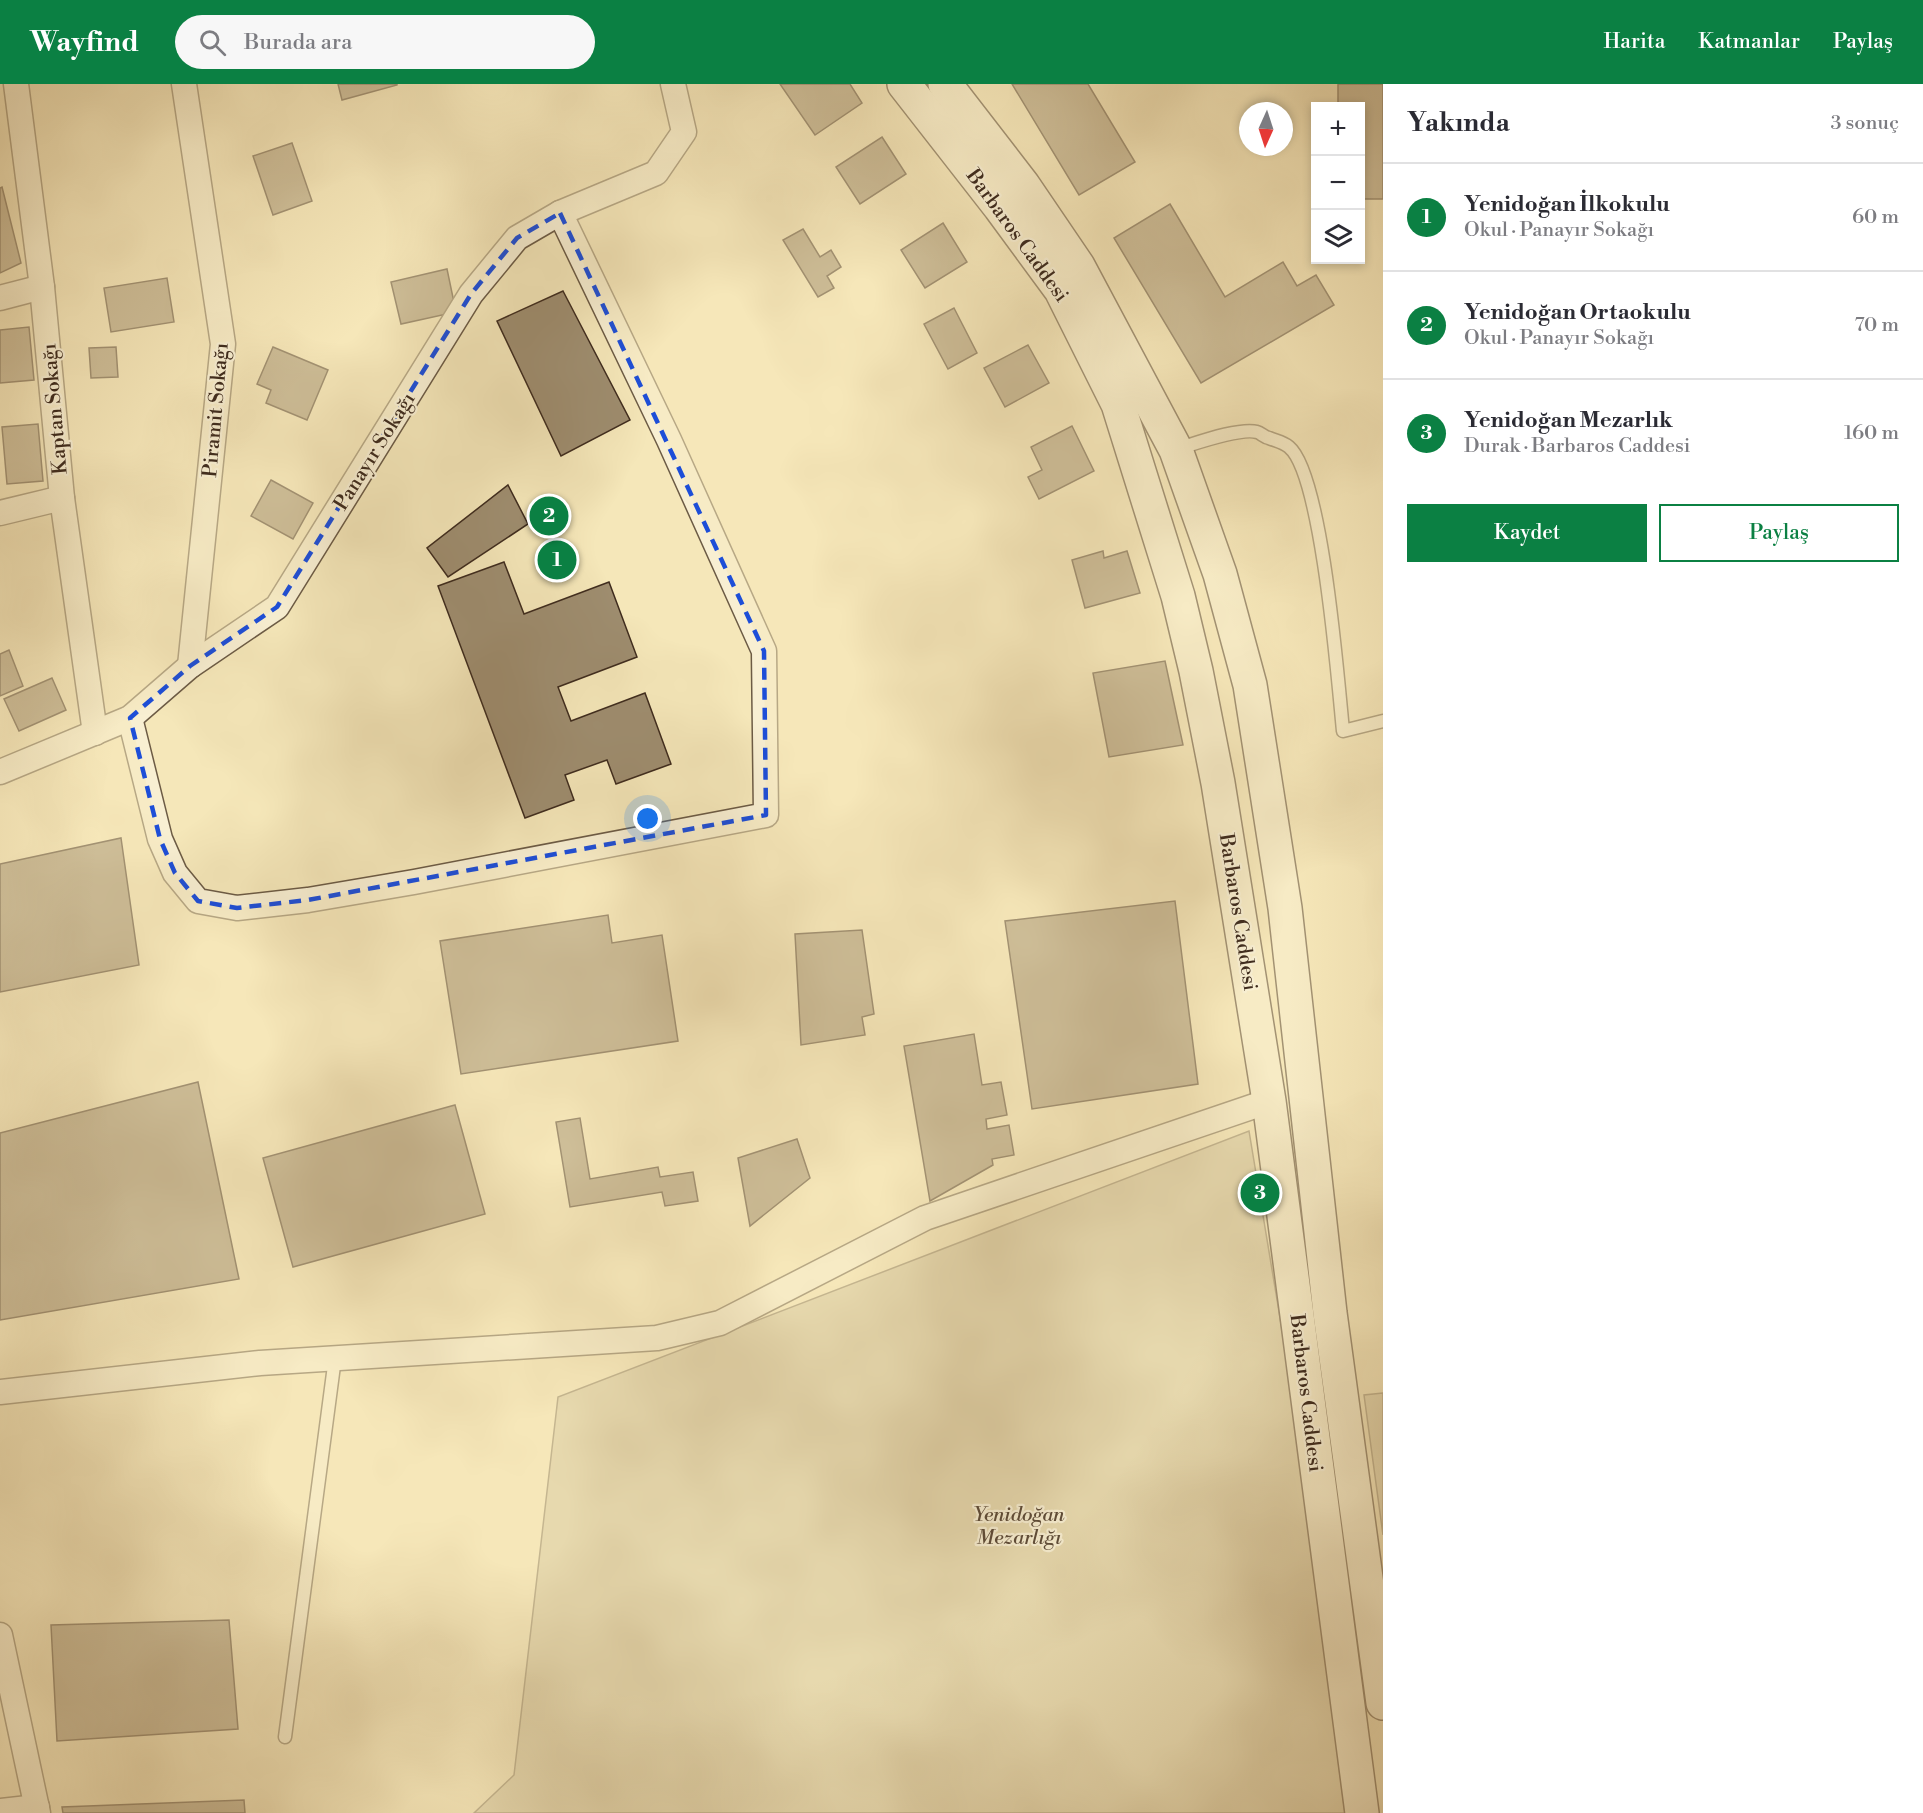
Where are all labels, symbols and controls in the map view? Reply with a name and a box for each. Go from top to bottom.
search box [175,15,595,69]
text: Wayfind [30,25,139,60]
icon: search [196,26,229,59]
text: Burada ara [244,29,352,56]
text: Harita [1603,29,1665,55]
text: Katmanlar [1698,29,1800,55]
text: Paylaş [1833,29,1893,55]
north arrow [1239,102,1293,156]
map controls [1311,102,1365,264]
button: + [1311,102,1365,156]
text: Yakında [1407,107,1510,139]
text: 3 sonuç [1830,111,1899,136]
button: − [1311,156,1365,210]
street label: Barbaros Caddesi [959,164,1074,308]
text: Yenidoğan İlkokulu [1464,191,1670,218]
text: 1 [1422,205,1431,230]
text: 60 m [1852,205,1899,230]
button: layers [1311,210,1365,264]
text: Okul · Panayır Sokağı [1464,218,1654,243]
text: Yenidoğan Ortaokulu [1464,299,1691,326]
text: 2 [1420,313,1433,338]
text: 70 m [1855,313,1899,338]
text: Okul · Panayır Sokağı [1464,326,1654,351]
street label: Piramit Sokağı [198,341,235,479]
street label: Kaptan Sokağı [37,342,74,475]
street label: Panayır Sokağı [329,388,422,515]
text: Yenidoğan Mezarlık [1464,407,1673,434]
text: 3 [1420,421,1433,446]
text: 160 m [1844,421,1899,446]
text: Durak · Barbaros Caddesi [1464,434,1690,459]
pin: 2 [530,494,568,538]
button: Kaydet [1407,504,1647,562]
button: Paylaş [1659,504,1899,562]
pin: 1 [538,538,576,582]
your location [633,804,662,833]
street label: Barbaros Caddesi [1213,831,1262,993]
pin: 3 [1240,1170,1280,1216]
street label: Barbaros Caddesi [1283,1312,1328,1474]
park label: Yenidoğan Mezarlığı [974,1503,1065,1551]

